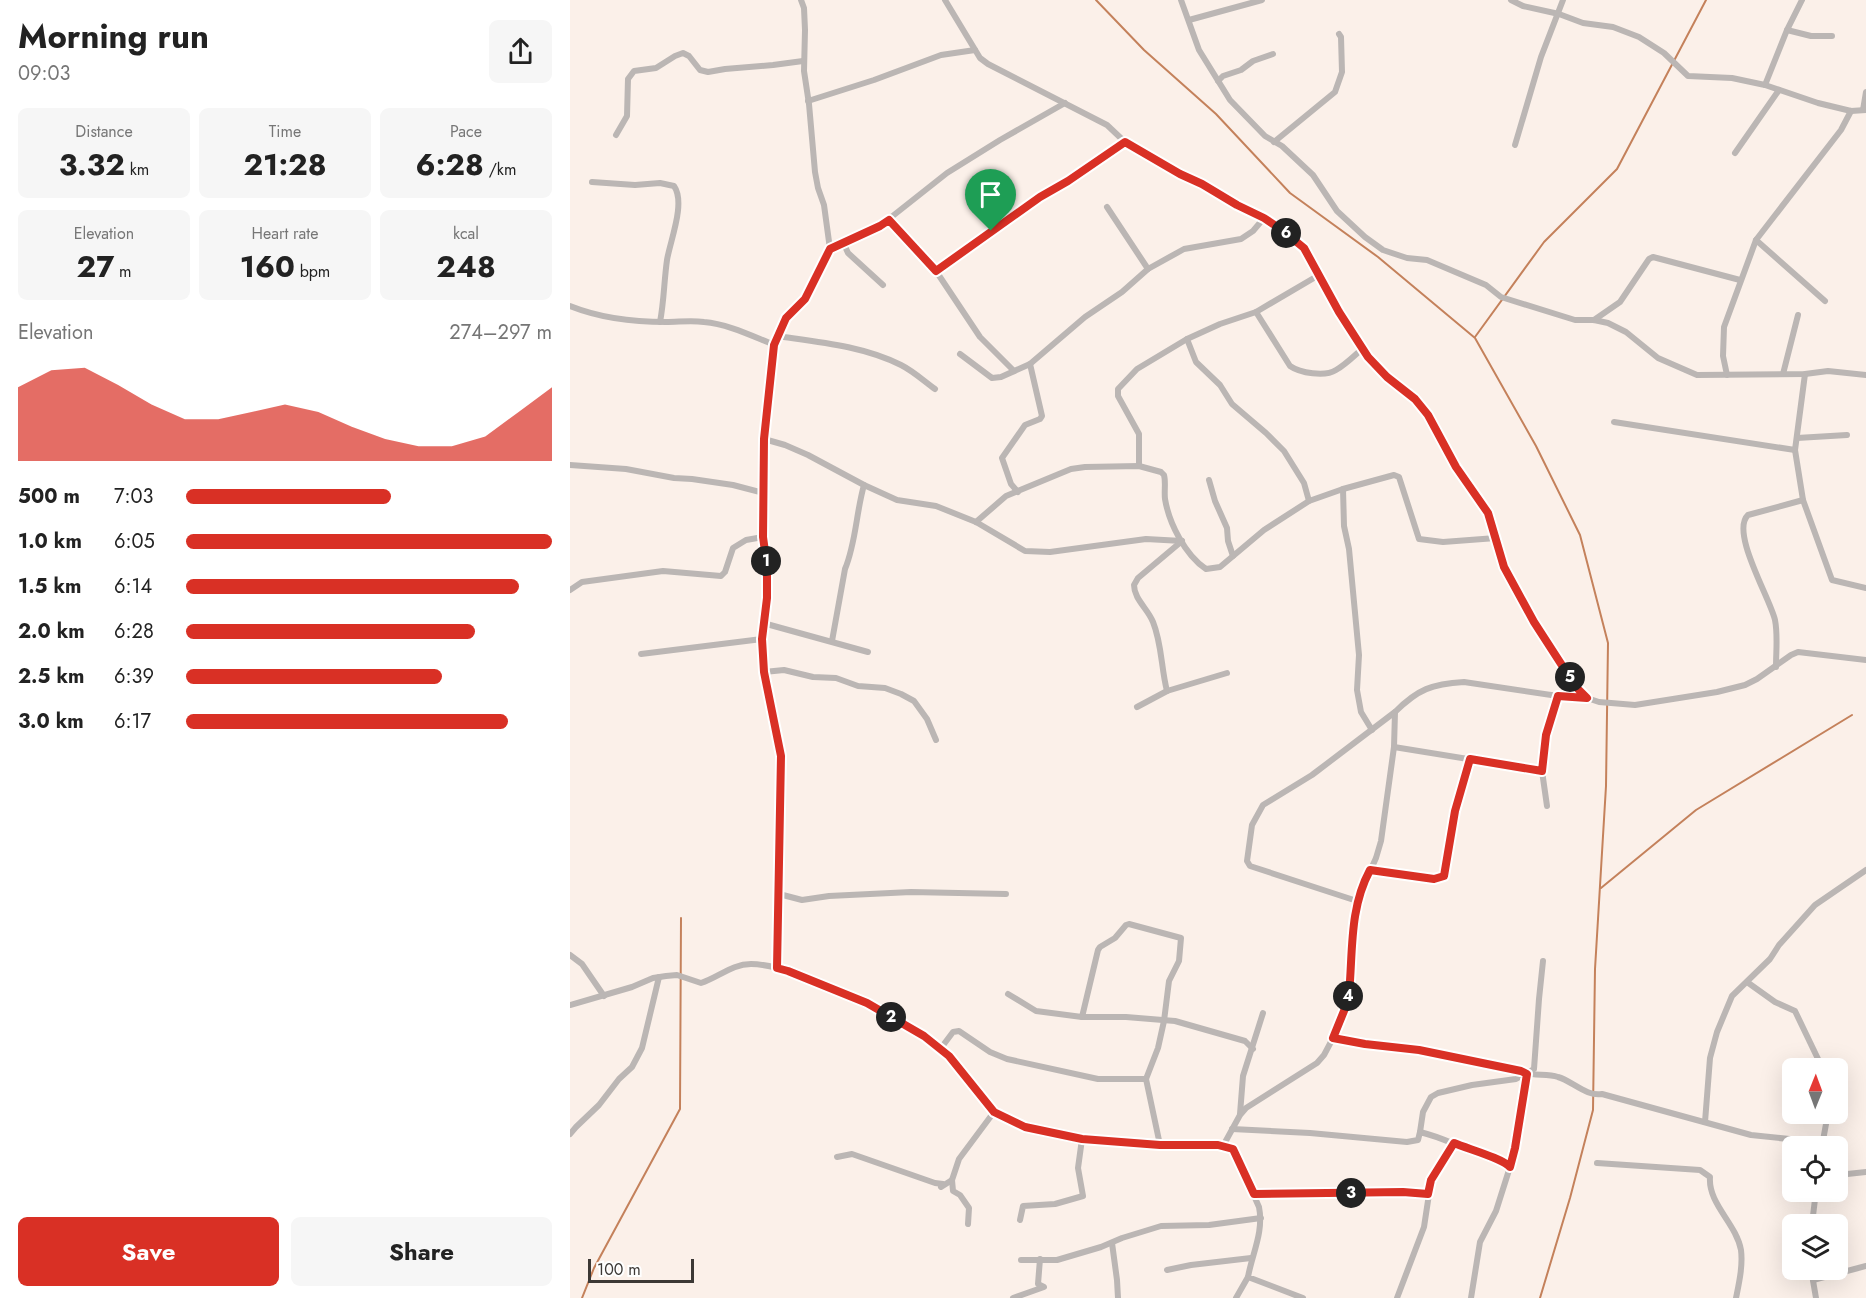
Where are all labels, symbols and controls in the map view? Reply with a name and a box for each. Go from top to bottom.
text: Morning run [18,13,209,60]
button: share [489,20,552,83]
text: 09:03 [18,59,70,88]
text: Distance [75,120,133,143]
text: Time [269,120,301,143]
text: Pace [450,120,482,143]
text: 3.32 [59,143,125,186]
text: 21:28 [243,143,327,186]
text: 6:28 [416,143,484,186]
text: km [125,158,149,181]
text: /km [484,158,516,181]
pin [965,169,1016,231]
icon: arrive [974,178,1007,211]
pin: 6 [1271,218,1301,248]
text: 6 [1281,221,1291,244]
text: Elevation [74,222,134,245]
text: Heart rate [252,222,318,245]
text: kcal [453,222,479,245]
text: 27 [76,245,114,288]
text: 160 [240,245,295,288]
text: 248 [436,245,496,288]
text: m [114,260,132,283]
text: bpm [295,260,330,283]
text: Elevation [18,318,93,347]
text: 274–297 m [449,318,552,347]
text: 500 m [18,482,80,511]
text: 7:03 [114,482,153,511]
text: 1.0 km [18,527,82,556]
text: 6:05 [114,527,155,556]
pin: 1 [751,546,781,576]
text: 1 [762,549,770,572]
text: 1.5 km [18,572,81,601]
text: 6:14 [114,572,152,601]
text: 2.0 km [18,617,85,646]
text: 6:28 [114,617,154,646]
text: 2.5 km [18,662,84,691]
text: 6:39 [114,662,154,691]
pin: 5 [1555,662,1585,692]
text: 5 [1565,665,1575,688]
text: 3.0 km [18,707,84,736]
text: 6:17 [114,707,151,736]
pin: 4 [1333,981,1363,1011]
text: 4 [1342,984,1354,1007]
pin: 2 [876,1002,906,1032]
text: 2 [886,1005,896,1028]
north arrow [1782,1058,1848,1124]
map controls [1782,1058,1848,1280]
button: locate [1782,1136,1848,1202]
pin: 3 [1336,1178,1366,1208]
text: 3 [1346,1181,1356,1204]
button: layers [1782,1214,1848,1280]
button: Save [18,1217,279,1286]
button: Share [291,1217,552,1286]
scale bar [588,1256,694,1284]
text: 100 m [597,1258,641,1281]

